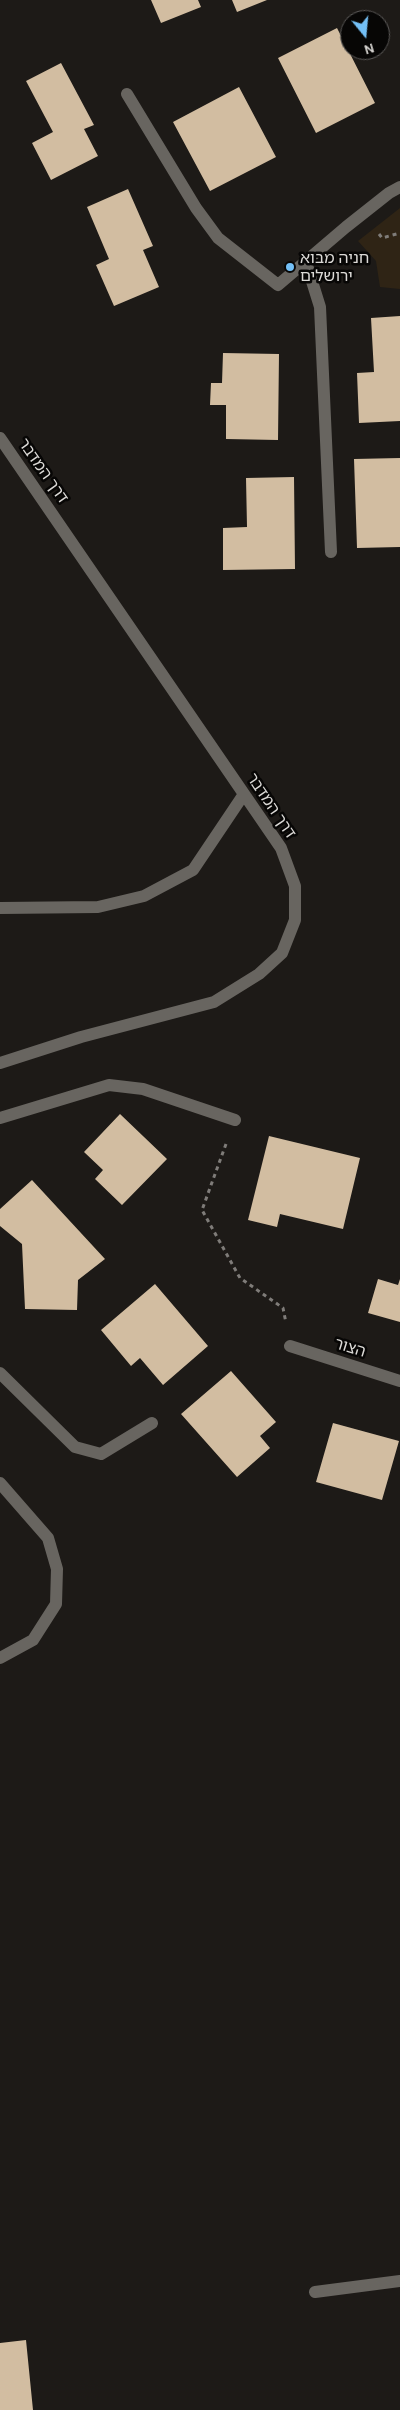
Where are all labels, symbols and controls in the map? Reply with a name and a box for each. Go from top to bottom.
north arrow [340,10,390,60]
text: N [362,39,377,58]
place label: חניה מבוא ירושלים [300,248,369,286]
marker: חניה מבוא ירושלים [284,261,296,273]
street label: דרך המדבר [14,435,72,507]
street label: דרך המדבר [242,770,300,842]
street label: הצור [332,1334,368,1362]

